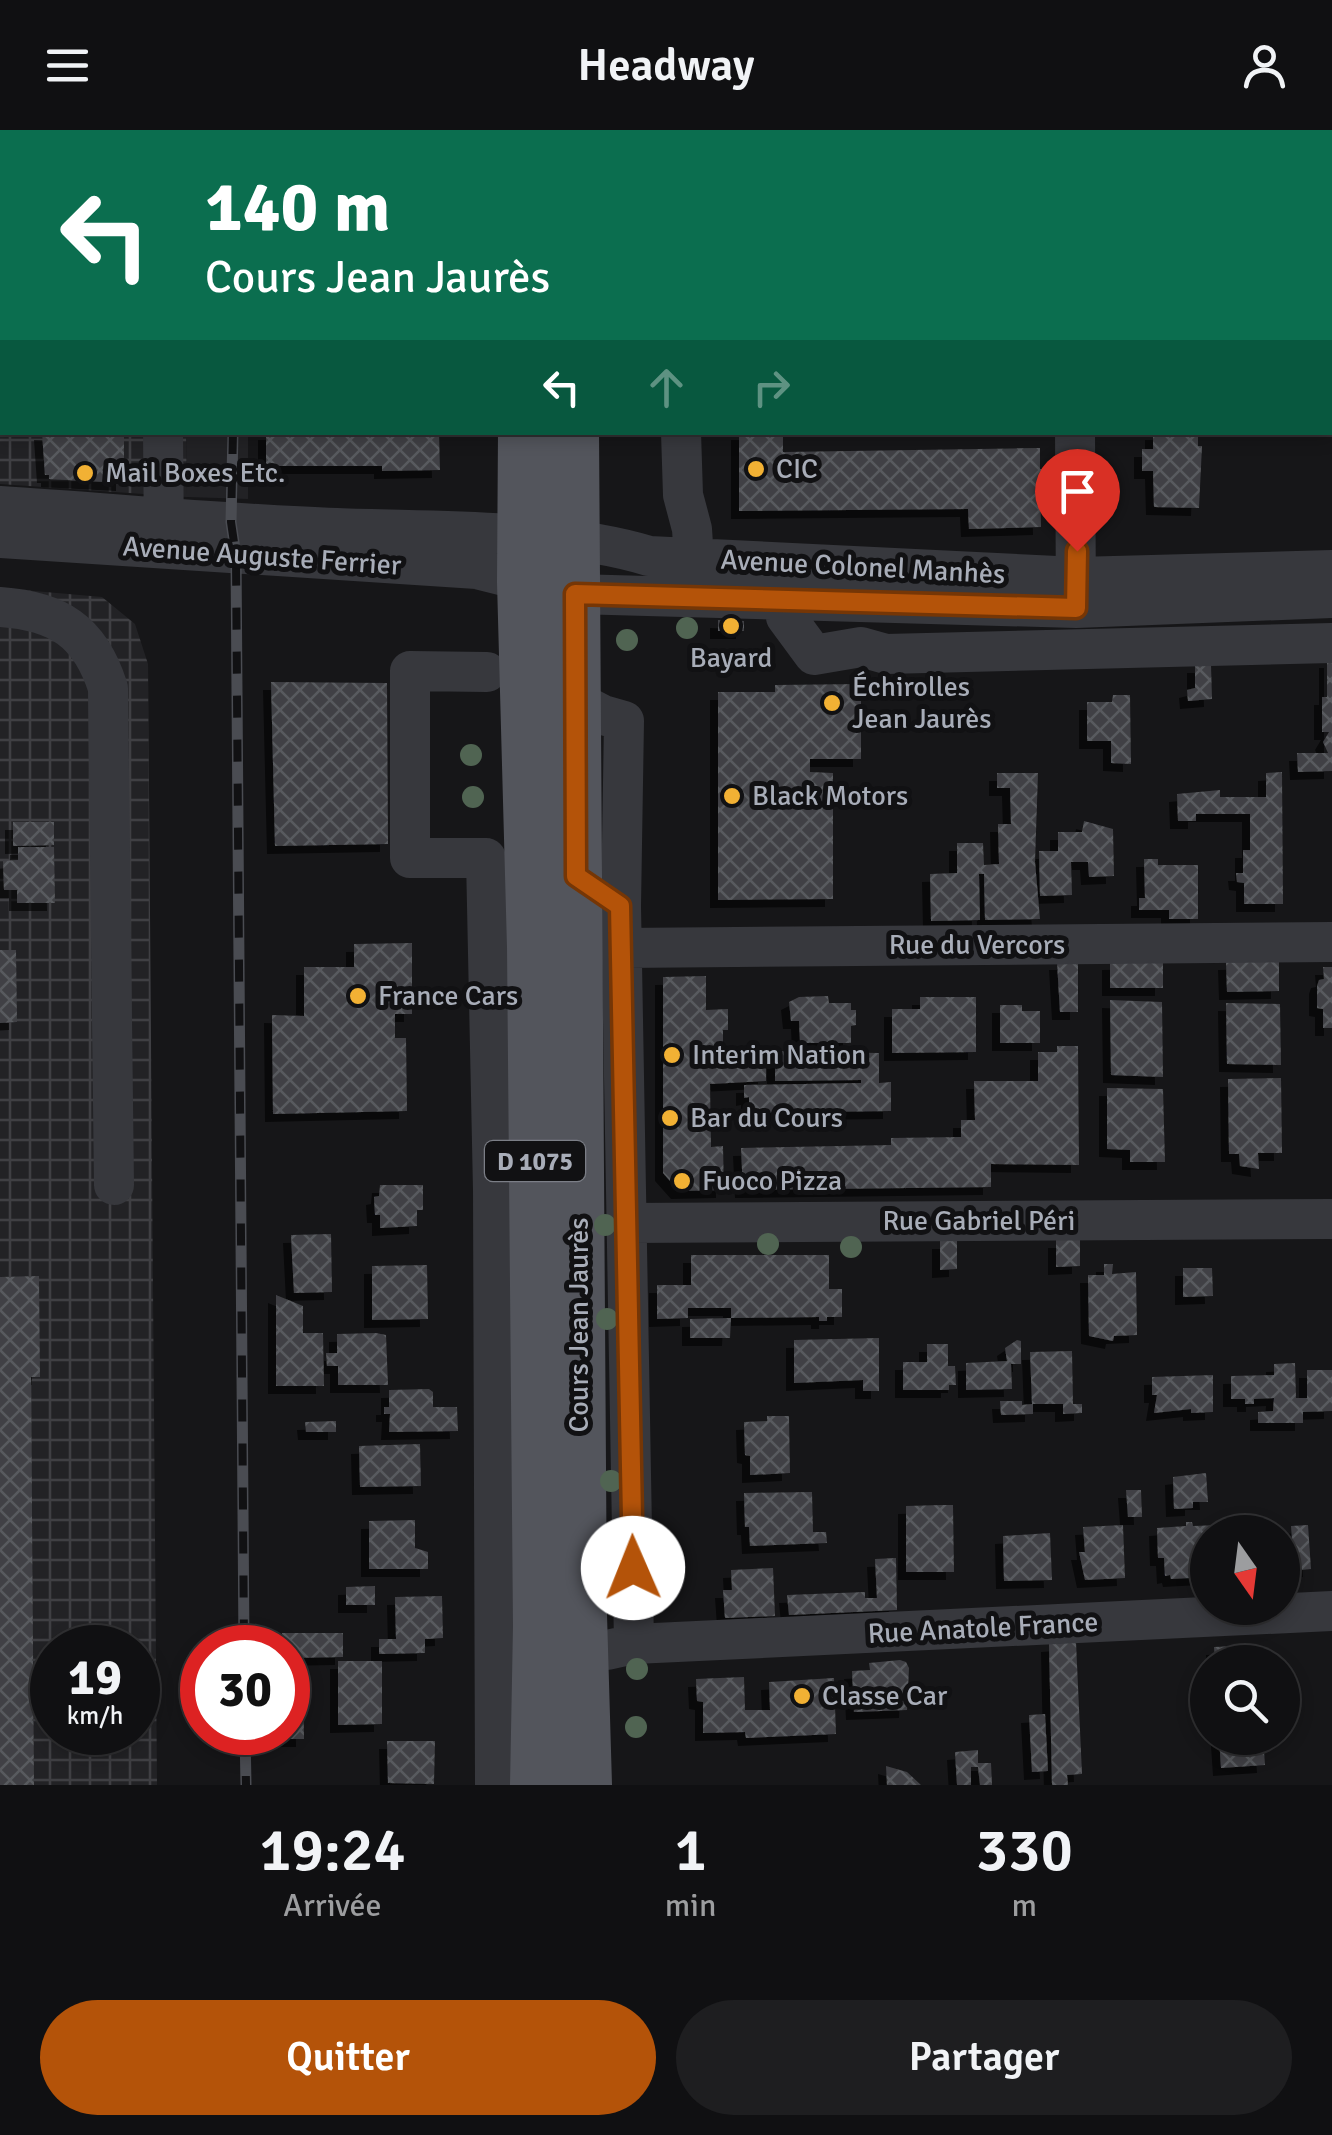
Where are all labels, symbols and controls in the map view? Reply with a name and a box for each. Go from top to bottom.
icon: menu [40,38,95,93]
text: Headway [578,38,754,93]
icon: person [1237,38,1292,93]
text: 140 m [205,164,390,250]
icon: left [40,170,170,300]
text: Cours Jean Jaurès [205,250,550,305]
icon: left [534,360,589,415]
icon: ahead [639,360,694,415]
icon: right [744,360,799,415]
pin [1035,449,1120,552]
place label: CIC [776,452,818,486]
place label: Mail Boxes Etc. [105,456,285,490]
marker: CIC [745,458,767,480]
marker: Mail Boxes Etc. [74,462,96,484]
icon: arrive [1050,464,1105,519]
street label: Avenue Auguste Ferrier [122,529,403,583]
street label: Avenue Colonel Manhès [720,543,1006,591]
marker: Bayard [720,615,742,637]
place label: Bayard [690,641,772,675]
place label: Échirolles Jean Jaurès [852,670,992,736]
marker: Échirolles Jean Jaurès [821,692,843,714]
place label: Black Motors [752,779,908,813]
marker: Black Motors [721,785,743,807]
street label: Rue du Vercors [889,928,1065,962]
place label: France Cars [378,979,518,1013]
marker: France Cars [347,985,369,1007]
place label: Interim Nation [692,1038,866,1072]
marker: Interim Nation [661,1044,683,1066]
place label: Bar du Cours [690,1101,843,1135]
marker: Bar du Cours [659,1107,681,1129]
road number: D 1075 [485,1141,585,1181]
place label: Fuoco Pizza [702,1164,842,1198]
marker: Fuoco Pizza [671,1170,693,1192]
street label: Rue Gabriel Péri [883,1204,1075,1238]
street label: Cours Jean Jaurès [562,1218,596,1432]
north arrow [1190,1515,1300,1625]
map controls [1190,1515,1300,1755]
position arrow [581,1516,685,1620]
street label: Rue Anatole France [867,1605,1099,1651]
speed limit sign: 30 [180,1625,310,1755]
button: search [1190,1645,1300,1755]
text: 19 [68,1647,122,1709]
place label: Classe Car [822,1679,948,1713]
marker: Classe Car [791,1685,813,1707]
text: km/h [67,1700,123,1731]
text: 19:24 [259,1814,406,1888]
text: 1 [674,1814,707,1888]
text: 330 [976,1814,1073,1888]
text: Arrivée [283,1886,382,1925]
text: min [665,1886,716,1925]
text: m [1011,1886,1037,1925]
button: Quitter [40,2000,656,2115]
button: Partager [676,2000,1292,2115]

